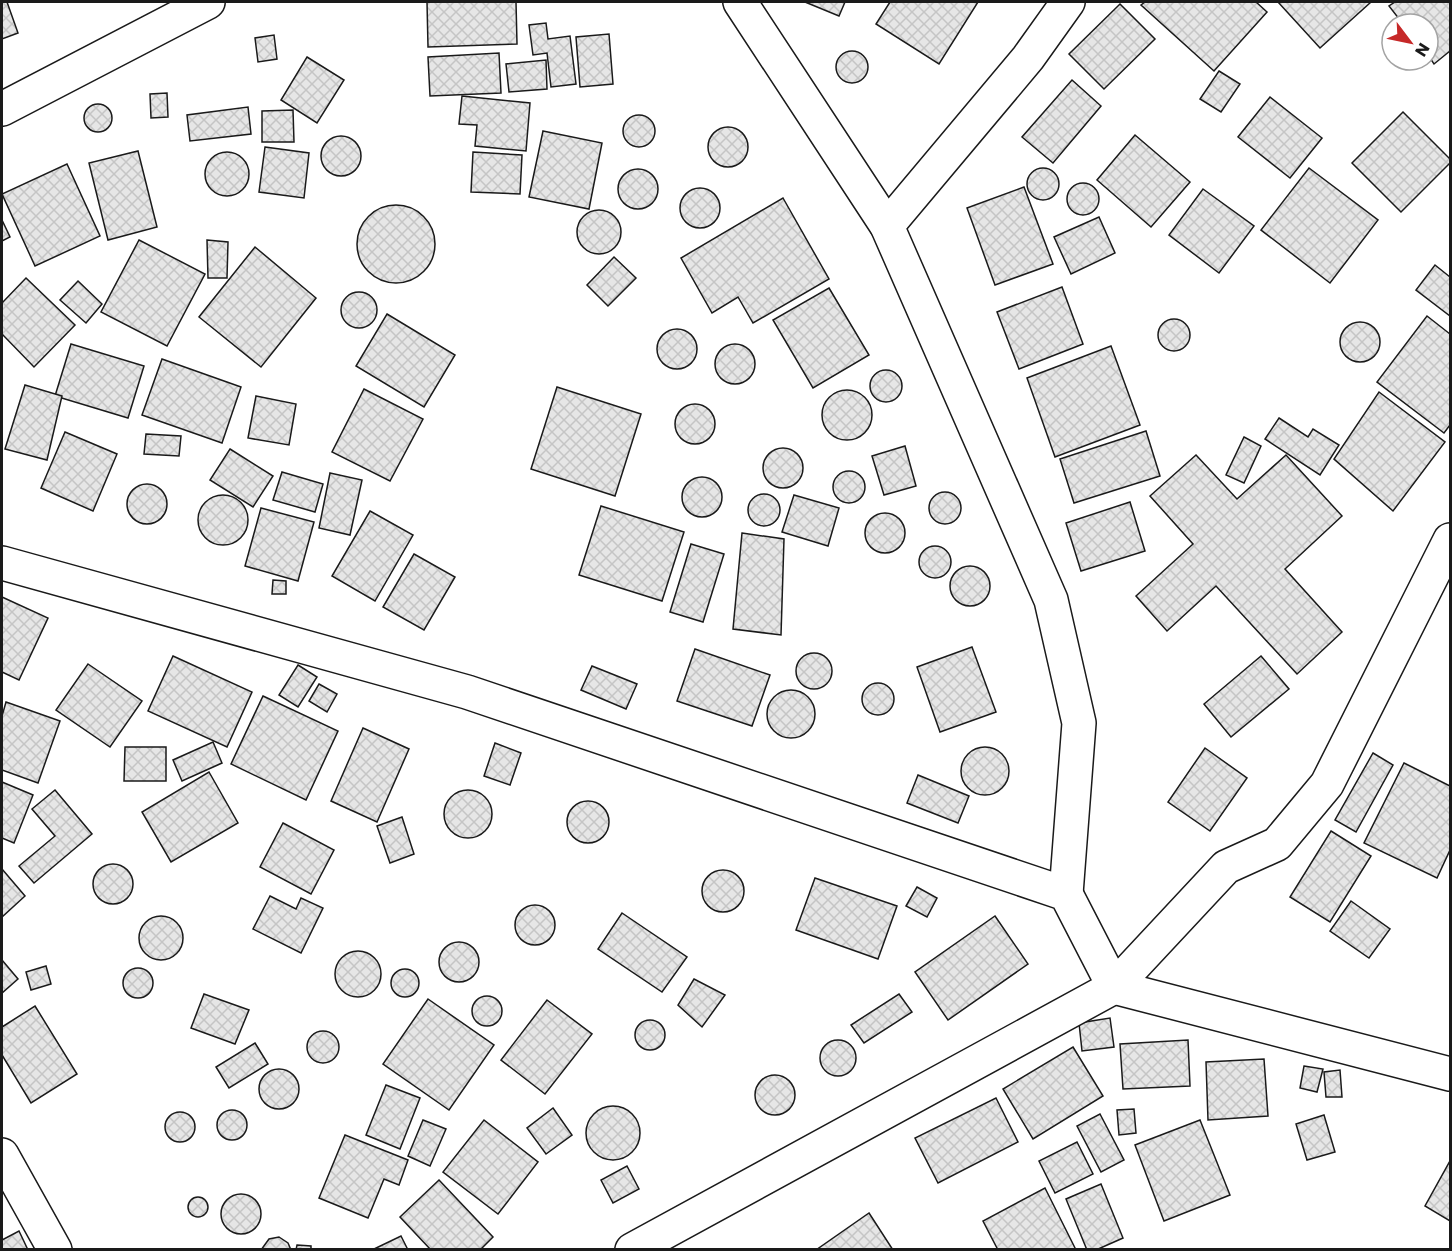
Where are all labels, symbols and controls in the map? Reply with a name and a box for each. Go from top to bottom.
north arrow [1380,12,1440,72]
text: N [1409,38,1435,61]

